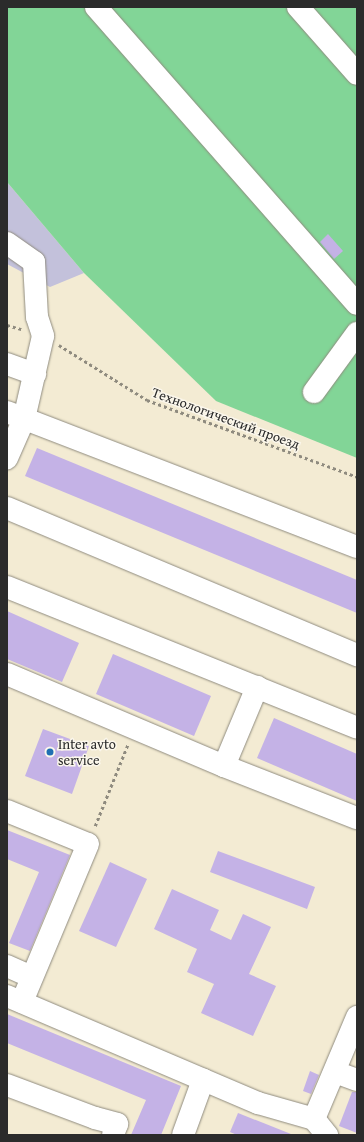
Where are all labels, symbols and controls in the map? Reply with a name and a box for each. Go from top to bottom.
street label: Технологический проезд [150,383,302,453]
place label: Inter avto service [58,736,116,768]
marker: Inter avto service [45,747,55,757]

